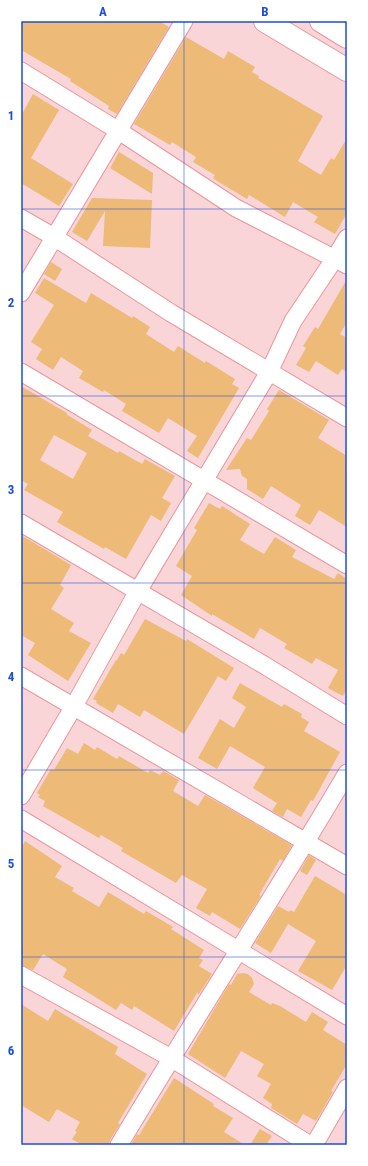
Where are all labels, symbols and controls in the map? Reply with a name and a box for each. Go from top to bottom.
text: A [99,4,107,19]
text: B [261,4,269,19]
text: 1 [8,108,14,123]
text: 2 [8,295,15,310]
text: 3 [8,482,14,497]
text: 4 [8,669,15,684]
text: 5 [8,856,15,871]
text: 6 [8,1043,15,1058]

